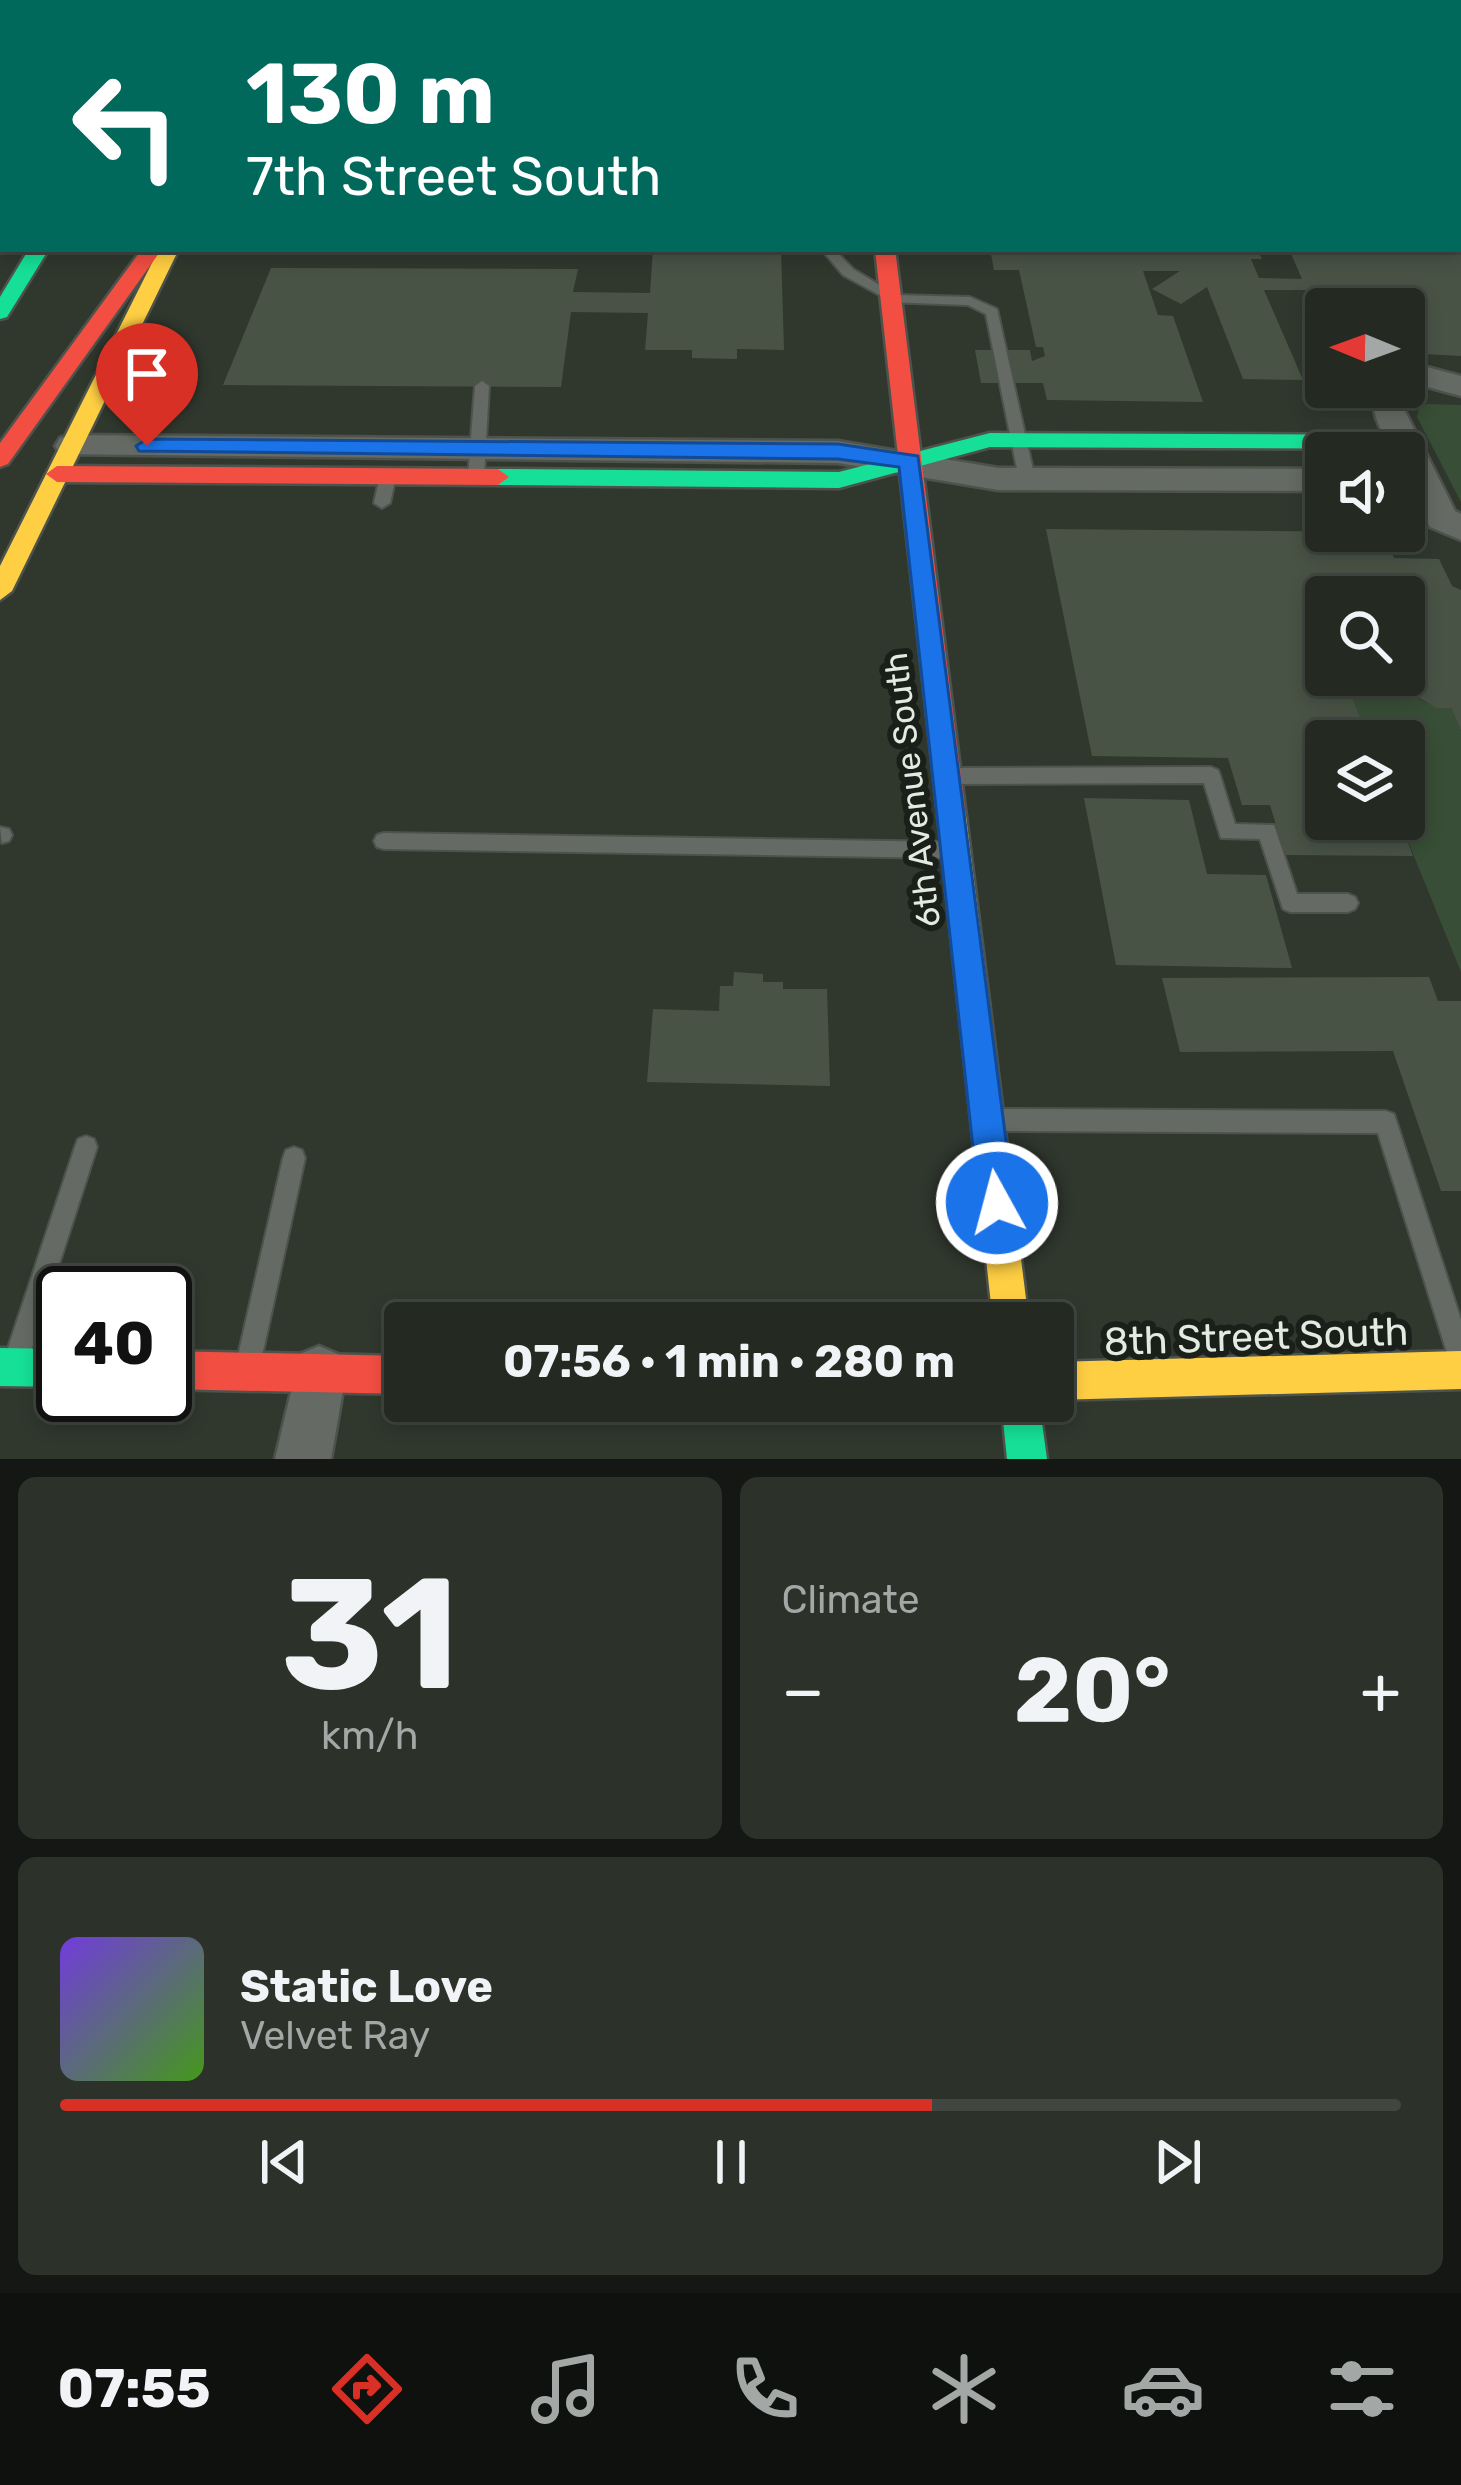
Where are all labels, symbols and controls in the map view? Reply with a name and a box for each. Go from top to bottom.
text: 130 m [246,44,495,144]
icon: left [48,48,204,204]
text: 7th Street South [246,145,661,209]
north arrow [1305,288,1425,408]
map controls [1305,288,1425,840]
pin [96,323,198,446]
icon: arrive [114,341,180,407]
button: sound [1305,432,1425,552]
button: search [1305,576,1425,696]
street label: 6th Avenue South [876,651,948,929]
button: layers [1305,720,1425,840]
position arrow [934,1140,1060,1266]
speed limit sign: 40 [36,1266,192,1422]
street label: 8th Street South [1103,1309,1409,1365]
text: 07:56 · 1 min · 280 m [503,1335,955,1388]
text: 31 [281,1542,459,1727]
text: Climate [782,1577,920,1623]
text: 20° [1014,1637,1170,1744]
text: − [782,1651,824,1730]
text: + [1360,1651,1401,1730]
text: km/h [321,1713,418,1759]
text: Static Love [240,1960,493,2013]
text: Velvet Ray [240,2013,430,2059]
icon: previous [251,2129,317,2195]
icon: pause [698,2129,764,2195]
icon: next [1145,2129,1211,2195]
icon: directions [325,2347,409,2431]
icon: music [524,2347,608,2431]
icon: phone [723,2347,807,2431]
icon: climate [922,2347,1006,2431]
icon: car [1121,2347,1205,2431]
icon: filters [1320,2347,1404,2431]
text: 07:55 [57,2357,211,2421]

